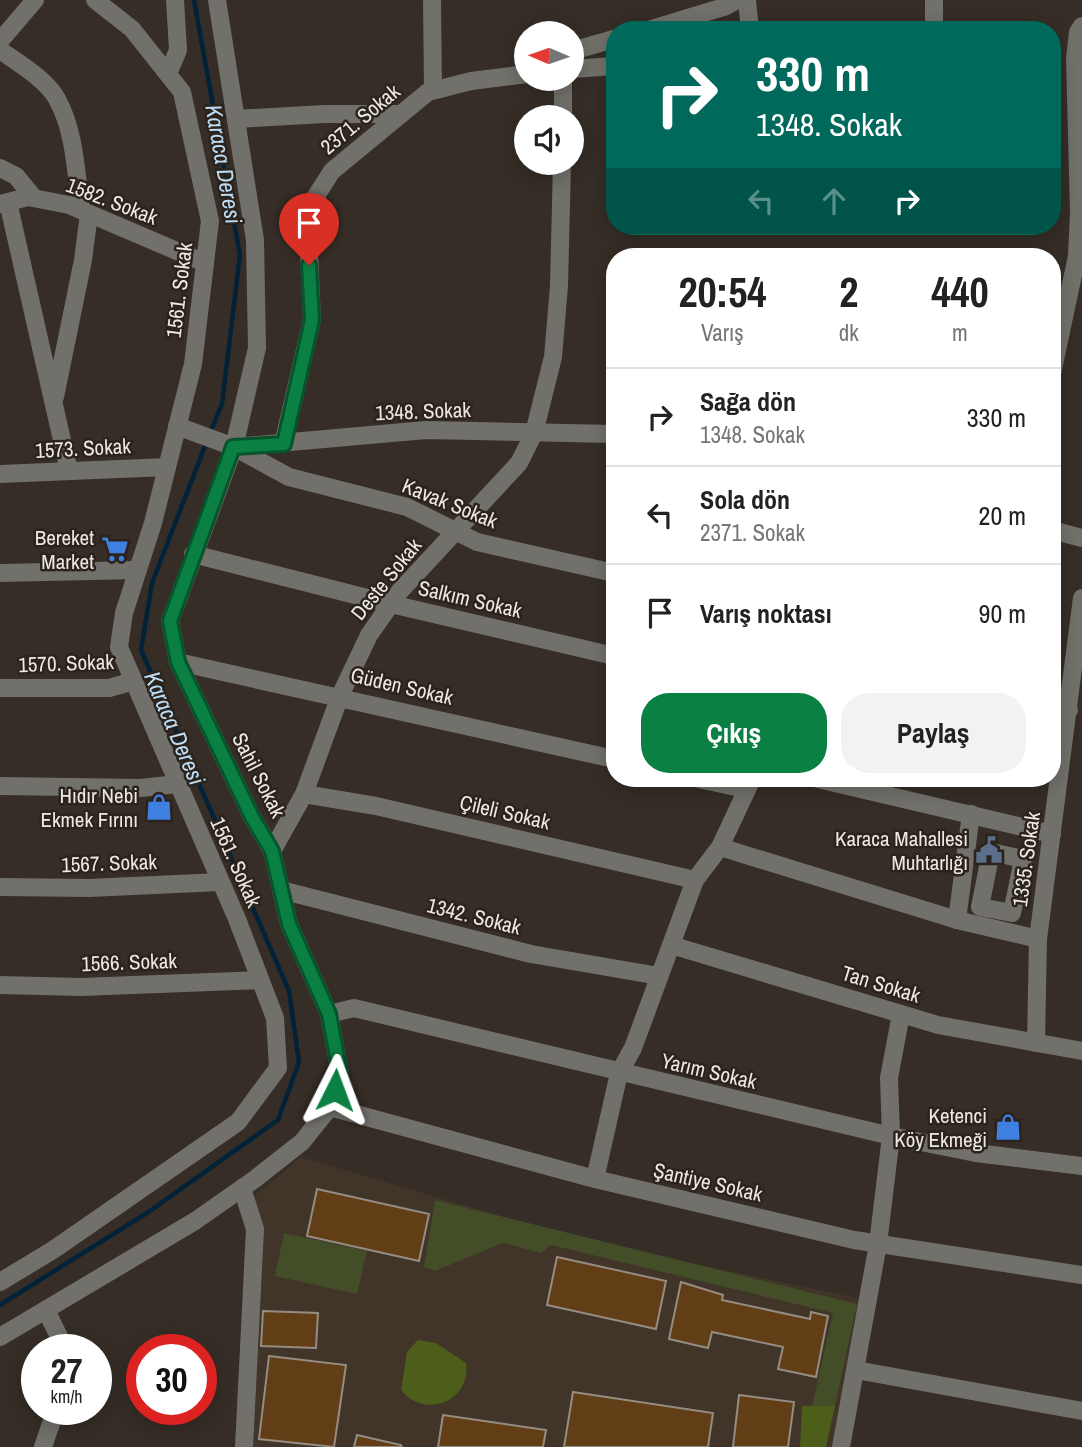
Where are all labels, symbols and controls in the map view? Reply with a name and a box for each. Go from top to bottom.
north arrow [514,21,584,91]
map controls [514,21,584,175]
text: 330 m [756,40,870,106]
icon: right [641,49,732,140]
street label: 2371. Sokak [314,77,406,161]
water label: Karaca Deresi [198,102,250,227]
text: 1348. Sokak [756,103,902,146]
button: sound [514,105,584,175]
street label: 1582. Sokak [62,170,162,232]
icon: left [742,182,780,220]
icon: ahead [815,182,853,220]
icon: right [888,182,926,220]
pin [279,193,339,265]
icon: arrive [290,204,328,242]
street label: 1561. Sokak [159,240,199,339]
text: 20:54 [678,264,766,320]
text: 2 [839,264,858,320]
text: 440 [931,264,989,320]
text: Varış [701,317,744,348]
text: dk [839,317,859,348]
text: m [952,317,968,348]
text: Sağa dön [700,384,796,419]
street label: 1348. Sokak [375,395,472,427]
icon: right [641,398,679,436]
text: 330 m [967,400,1026,435]
text: 1348. Sokak [700,419,805,450]
street label: 1573. Sokak [34,431,132,465]
street label: Kavak Sokak [398,471,502,535]
text: Sola dön [700,482,790,517]
icon: left [641,496,679,534]
text: 20 m [979,498,1026,533]
text: 2371. Sokak [700,517,805,548]
place label: Bereket Market [35,523,94,576]
street label: Deste Sokak [344,532,428,626]
supermarket icon: Bereket Market [100,534,130,564]
street label: Salkım Sokak [415,573,525,625]
icon: arrive [641,594,679,632]
text: Varış noktası [700,596,832,631]
text: 90 m [979,596,1026,631]
street label: 1570. Sokak [18,647,115,679]
street label: Güden Sokak [348,660,456,712]
water label: Karaca Deresi [137,666,213,790]
button: Çıkış [641,693,827,773]
button: Paylaş [841,693,1026,773]
street label: Sahil Sokak [225,727,293,823]
place label: Hıdır Nebi Ekmek Fırını [40,781,138,834]
street label: Çileli Sokak [457,788,553,837]
shop icon: Hıdır Nebi Ekmek Fırını [144,792,174,822]
street label: 1335. Sokak [1005,809,1047,908]
street label: 1561. Sokak [203,812,269,912]
place label: Karaca Mahallesi Muhtarlığı [835,824,968,877]
public building icon: Karaca Mahallesi Muhtarlığı [974,835,1004,865]
street label: 1567. Sokak [61,847,158,879]
street label: 1342. Sokak [424,890,524,942]
street label: 1566. Sokak [81,946,178,978]
street label: Tan Sokak [838,958,924,1010]
street label: Yarım Sokak [658,1046,760,1096]
position arrow [298,1053,372,1127]
place label: Ketenci Köy Ekmeği [894,1101,987,1154]
shop icon: Ketenci Köy Ekmeği [993,1112,1023,1142]
street label: Şantiye Sokak [651,1155,766,1209]
speed limit sign: 30 [126,1334,217,1425]
text: 27 [51,1347,82,1394]
text: km/h [51,1384,83,1409]

